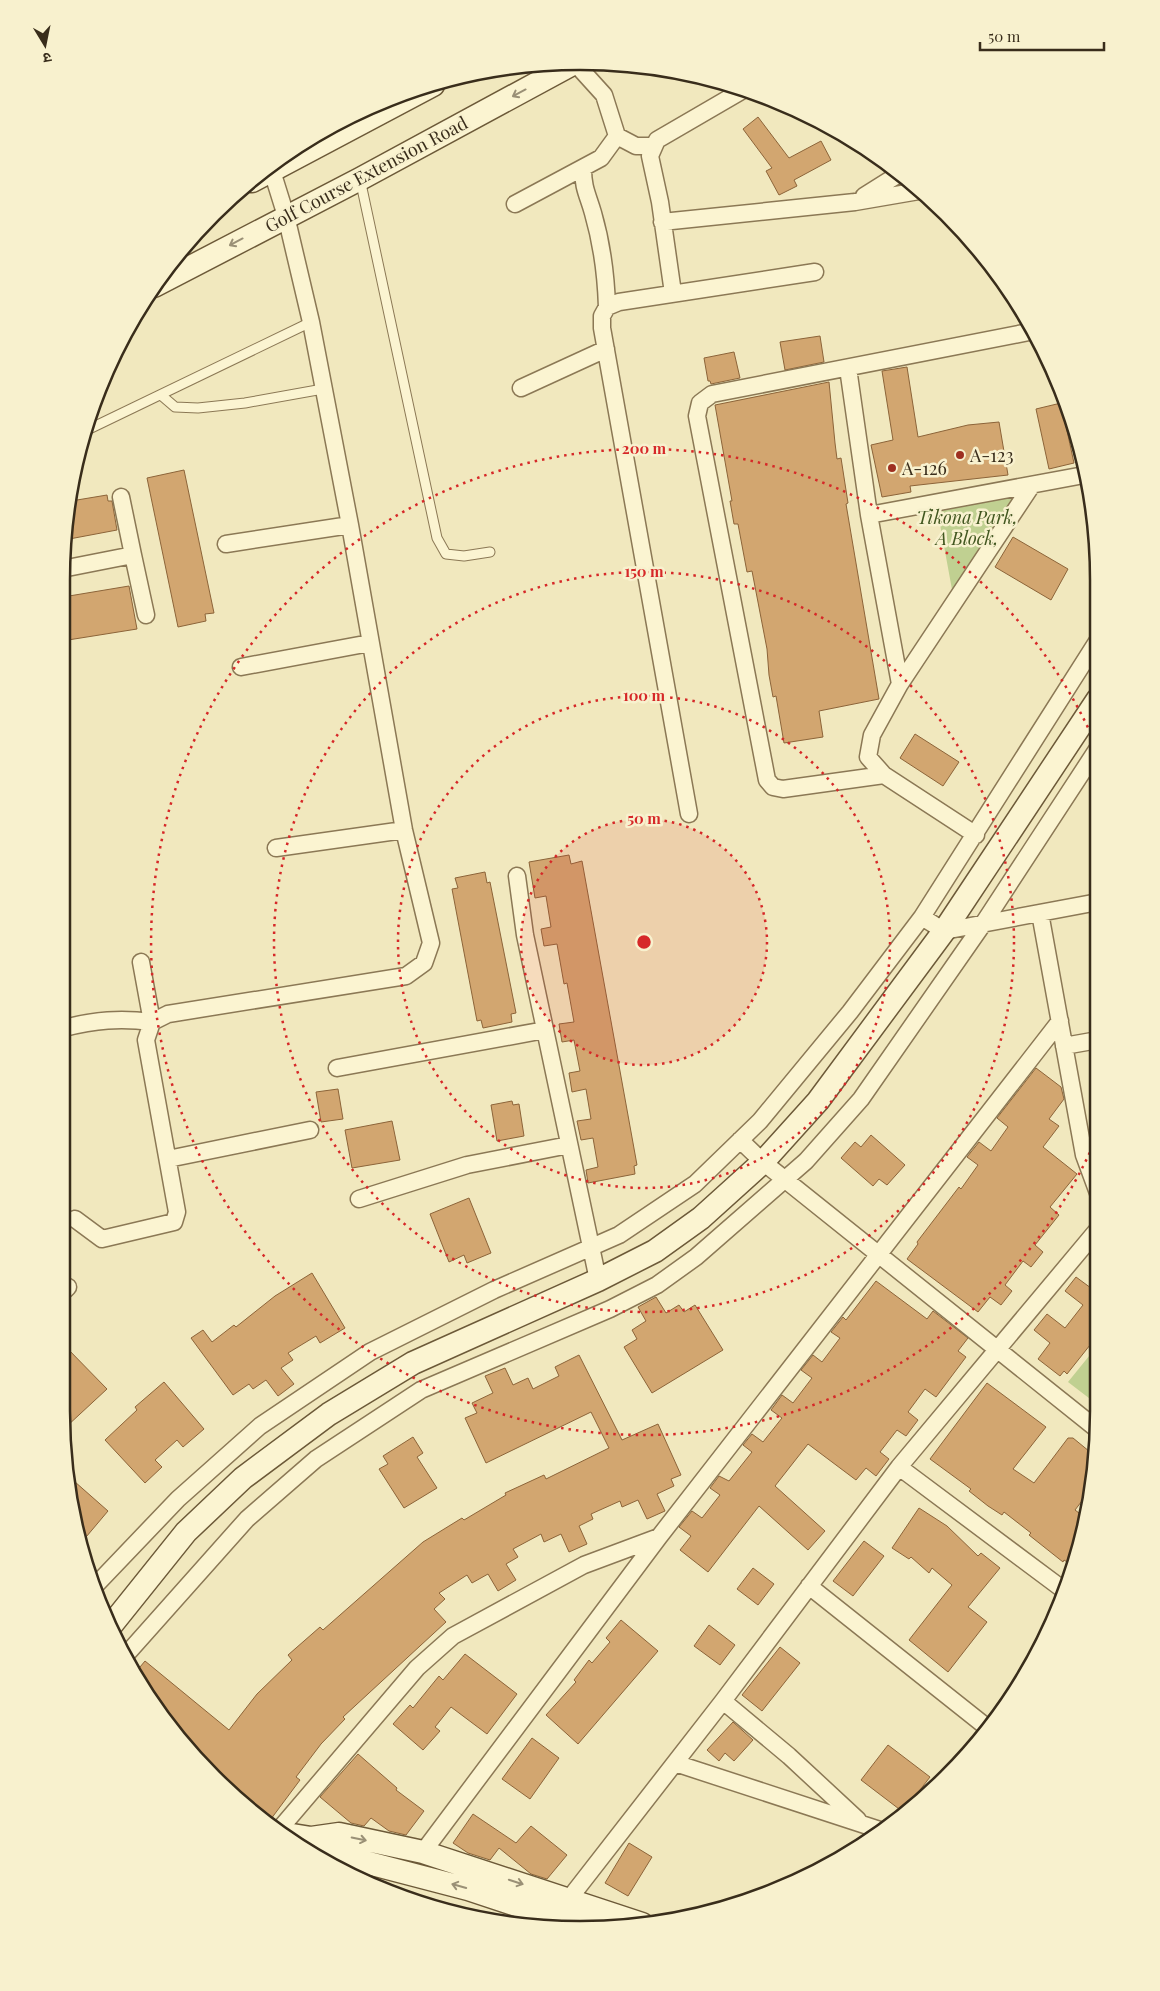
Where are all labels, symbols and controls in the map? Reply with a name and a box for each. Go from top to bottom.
north arrow [20,20,70,70]
scale bar [980,20,1104,52]
text: 50 m [988,26,1021,46]
text: उ [41,48,53,69]
one-way arrow [512,88,527,98]
street label: Golf Course Extension Road [261,110,472,238]
one-way arrow [229,237,244,247]
text: 200 m [622,438,667,458]
place label: A-123 [969,443,1014,467]
marker: A-123 [954,449,966,461]
place label: A-126 [901,456,947,480]
marker: A-126 [886,462,898,474]
park label: Tikona Park, A Block, [917,505,1017,550]
text: 150 m [624,561,664,581]
text: 100 m [623,685,666,705]
text: 50 m [627,808,661,828]
centre of rings [635,933,653,951]
one-way arrow [351,1834,367,1844]
one-way arrow [507,1878,523,1888]
one-way arrow [452,1881,468,1891]

